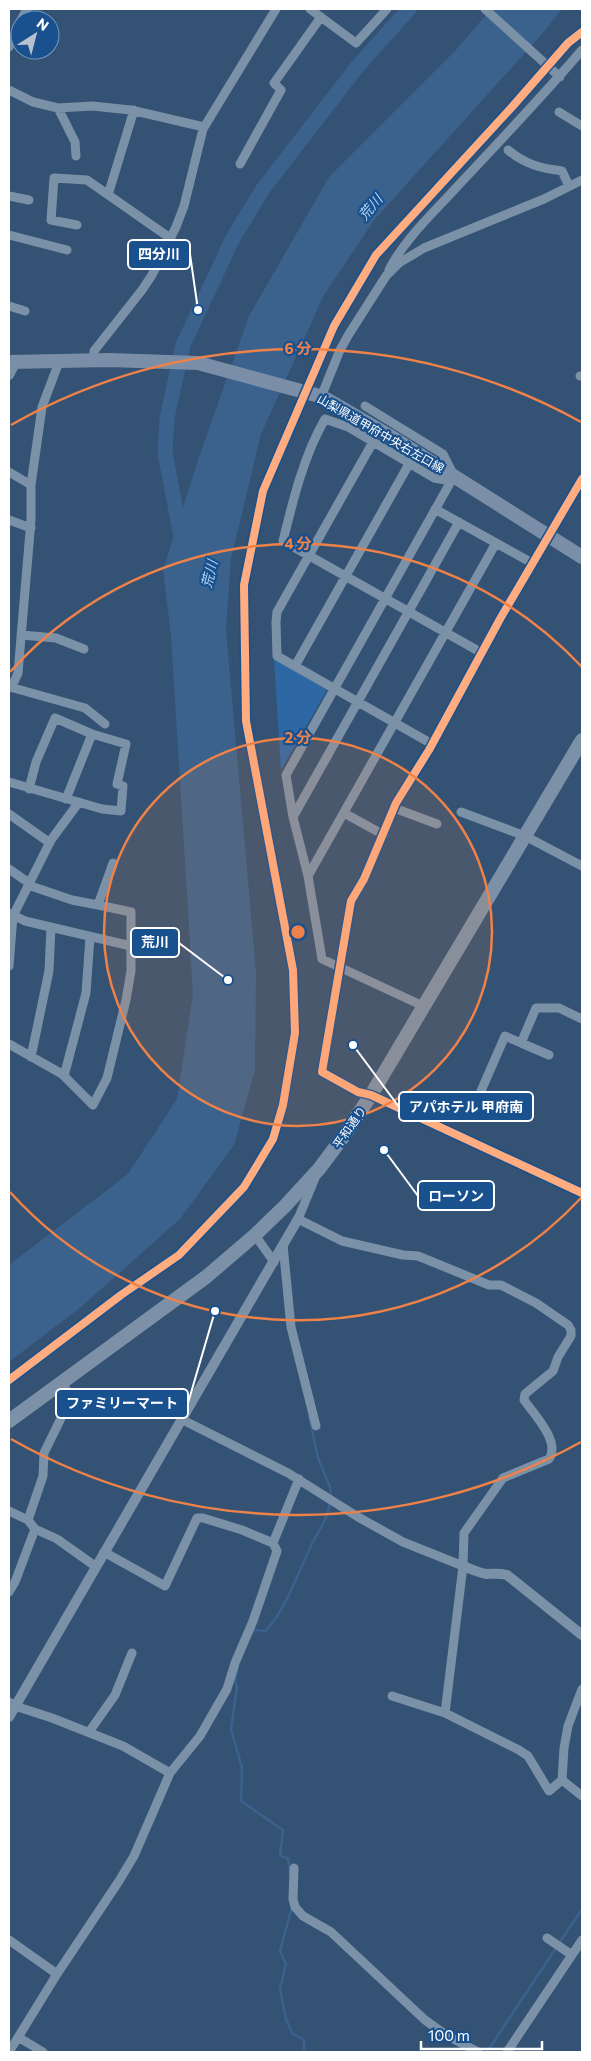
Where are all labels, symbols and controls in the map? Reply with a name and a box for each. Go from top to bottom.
north arrow [10,10,60,60]
text: N [34,14,52,34]
water label: 荒川 [354,189,387,223]
callout: 四分川 [128,240,190,269]
text: 四分川 [138,245,180,262]
text: 6 分 [284,339,312,357]
street label: 山梨県道甲府中央右左口線 [315,391,447,475]
text: 4 分 [284,534,312,552]
water label: 荒川 [197,556,221,590]
text: 2 分 [285,728,311,746]
centre of rings [289,923,307,941]
callout: 荒川 [131,928,179,957]
text: 荒川 [141,933,169,950]
callout: アパホテル 甲府南 [399,1092,533,1121]
text: アパホテル 甲府南 [409,1098,523,1115]
street label: 平和通り [329,1103,369,1151]
callout: ローソン [418,1181,494,1210]
text: ローソン [428,1187,484,1204]
callout: ファミリーマート [56,1389,188,1418]
text: ファミリーマート [66,1394,178,1411]
scale bar [421,2018,542,2050]
text: 100 m [428,2026,470,2044]

